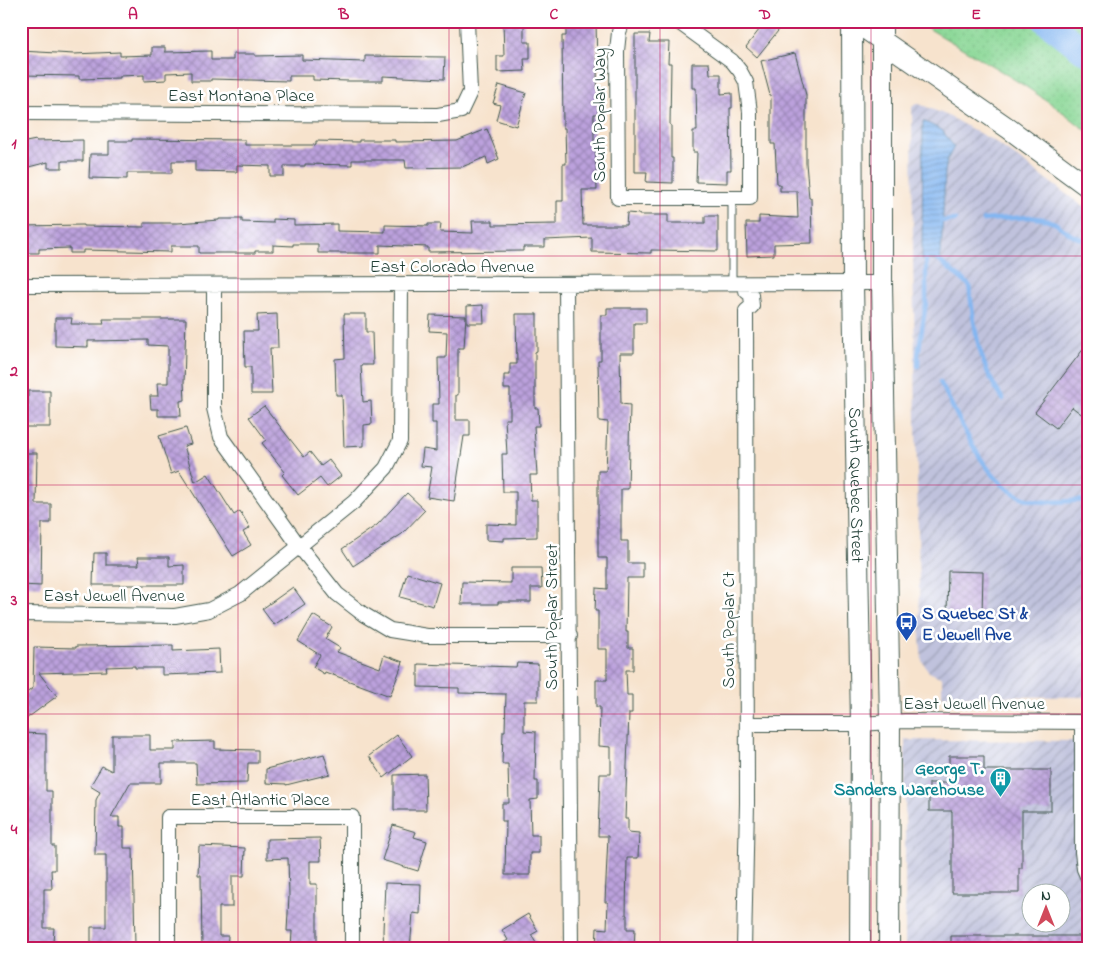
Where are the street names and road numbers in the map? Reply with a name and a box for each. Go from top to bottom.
street label: South Poplar Way [588,48,614,182]
street label: East Montana Place [168,84,315,110]
street label: East Colorado Avenue [370,255,535,281]
street label: South Quebec Street [840,407,869,563]
street label: South Poplar Street [540,544,566,690]
street label: South Poplar Ct [717,572,743,688]
street label: East Jewell Avenue [43,584,186,610]
street label: East Jewell Avenue [903,692,1046,718]
street label: East Atlantic Place [190,788,330,814]

